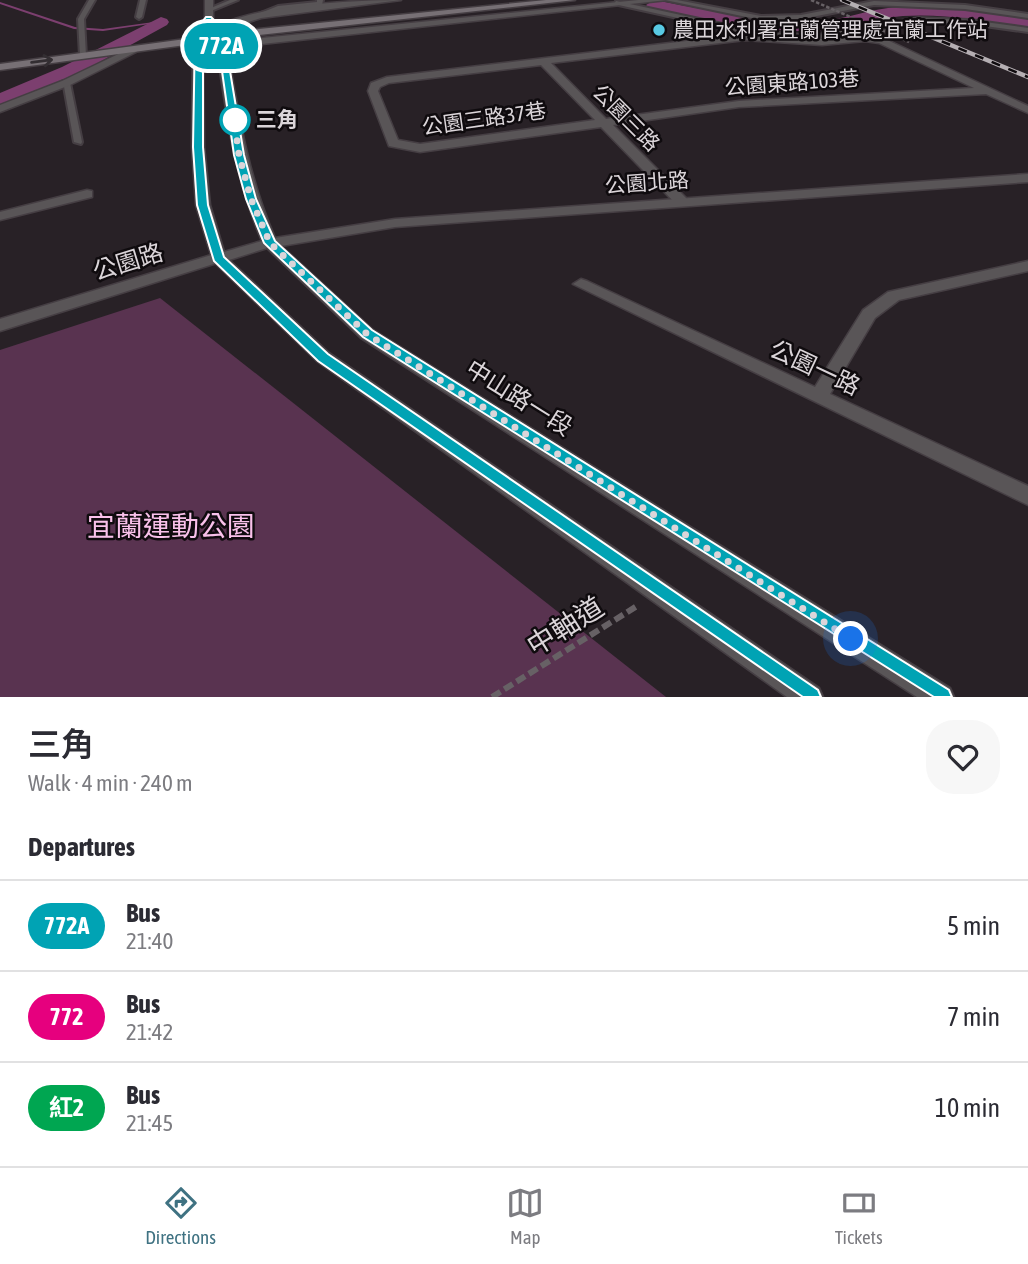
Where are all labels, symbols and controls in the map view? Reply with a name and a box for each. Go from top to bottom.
place label: 農田水利署宜蘭管理處宜蘭工作站 [673,17,988,41]
marker: 農田水利署宜蘭管理處宜蘭工作站 [651,22,667,38]
line badge: 772A [172,23,270,69]
text: 772A [198,32,244,59]
one-way arrow [30,55,52,68]
street label: 公園東路103巷 [724,65,860,99]
street label: 公園三路 [589,79,665,155]
street label: 公園三路37巷 [420,97,547,139]
marker: 三角 [220,105,250,135]
place label: 三角 [256,107,298,131]
street label: 公園北路 [604,167,690,197]
street label: 公園路 [89,238,166,285]
street label: 公園一路 [766,335,864,400]
street label: 中山路一段 [461,354,577,441]
park label: 宜蘭運動公園 [87,510,255,542]
street label: 中軸道 [521,590,609,662]
your location [833,621,868,656]
button: heart [926,720,1000,794]
text: 三角 [28,725,94,763]
text: Walk · 4 min · 240 m [28,770,192,796]
text: Departures [28,832,135,862]
text: Bus [126,898,160,928]
text: 5 min [947,911,1000,941]
text: 772A [44,912,89,939]
text: 21:40 [126,928,173,954]
text: Bus [126,989,160,1019]
text: 7 min [947,1002,1000,1032]
text: 772 [50,1003,83,1030]
text: 21:42 [126,1019,173,1045]
text: Bus [126,1080,160,1110]
text: 10 min [935,1093,1000,1123]
text: 紅2 [49,1094,84,1121]
text: 21:45 [126,1110,173,1136]
tab: Directions [145,1184,216,1248]
tab: Map [506,1184,544,1248]
tab: Tickets [835,1184,883,1248]

